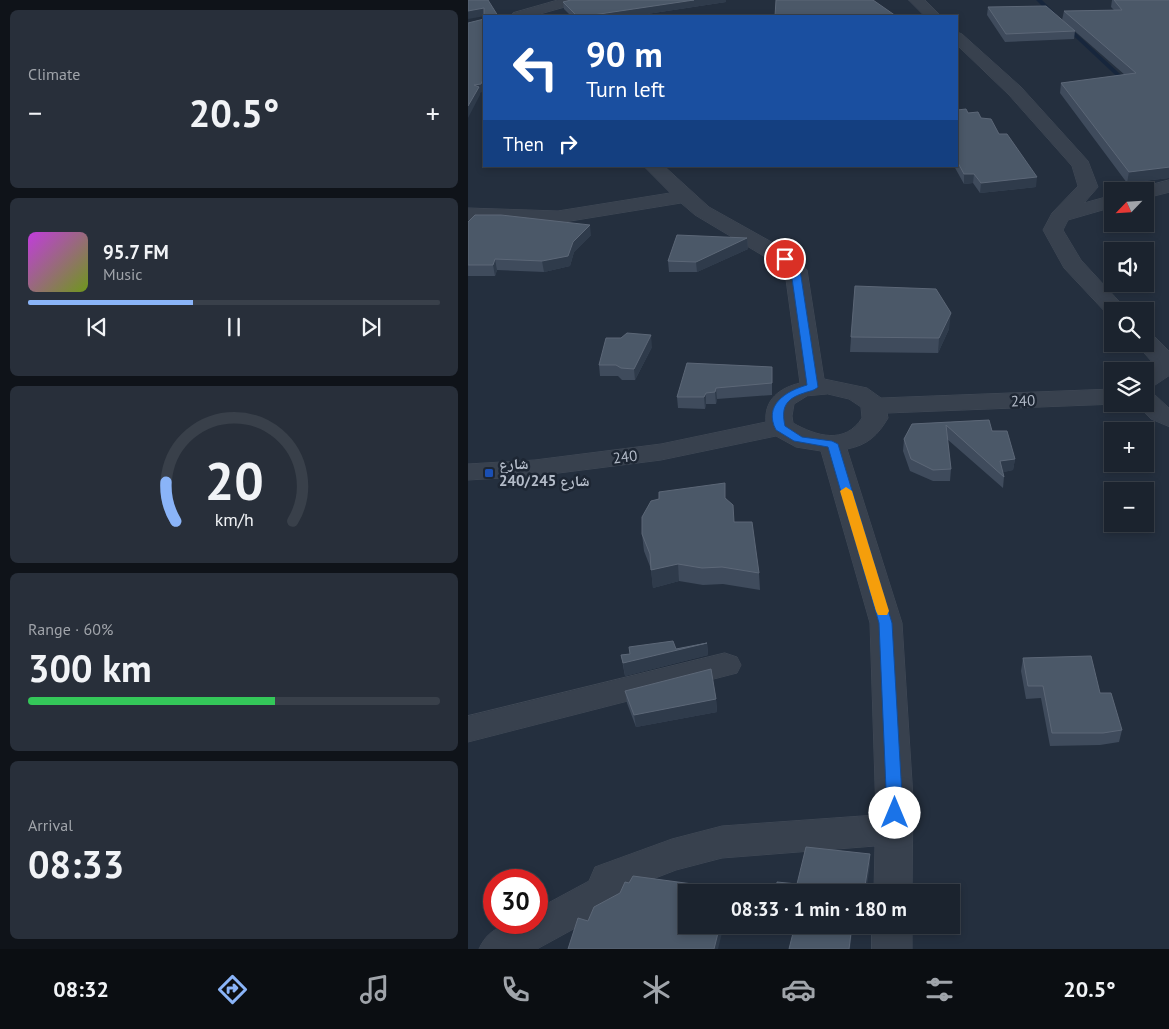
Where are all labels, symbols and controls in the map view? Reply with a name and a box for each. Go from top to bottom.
text: 90 m [586,31,663,77]
icon: left [503,35,568,100]
text: Climate [28,64,80,84]
text: Turn left [586,75,665,103]
text: 20.5° [189,88,279,137]
text: − [28,94,42,131]
text: + [426,94,440,131]
icon: right [554,130,582,158]
text: Then [503,132,544,156]
north arrow [1104,182,1154,232]
map controls [1104,182,1154,532]
pin [764,238,806,280]
text: 95.7 FM [103,240,169,264]
button: sound [1104,242,1154,292]
icon: arrive [771,245,799,273]
text: Music [103,264,143,284]
button: search [1104,302,1154,352]
icon: previous [83,313,111,341]
icon: pause [220,313,248,341]
icon: next [357,313,385,341]
button: layers [1104,362,1154,412]
street label: 240 [1010,391,1036,410]
button: + [1104,422,1154,472]
street label: 240 [612,446,638,467]
text: 20 [205,447,263,514]
place label: شارع 240/شارع 245 [499,454,590,491]
marker: شارع 240/شارع 245 [483,467,495,479]
button: − [1104,482,1154,532]
text: km/h [214,508,254,531]
text: Range · 60% [28,619,113,639]
text: 300 km [28,643,152,692]
position arrow [868,786,920,838]
text: Arrival [28,815,73,835]
text: 08:33 [28,839,124,888]
speed limit sign: 30 [483,869,548,934]
text: 08:33 · 1 min · 180 m [731,897,907,921]
icon: directions [215,972,250,1007]
icon: music [357,972,392,1007]
icon: phone [498,972,533,1007]
icon: climate [639,972,674,1007]
icon: car [781,972,816,1007]
icon: filters [922,972,957,1007]
text: 08:32 [53,975,109,1003]
text: 20.5° [1063,975,1116,1003]

